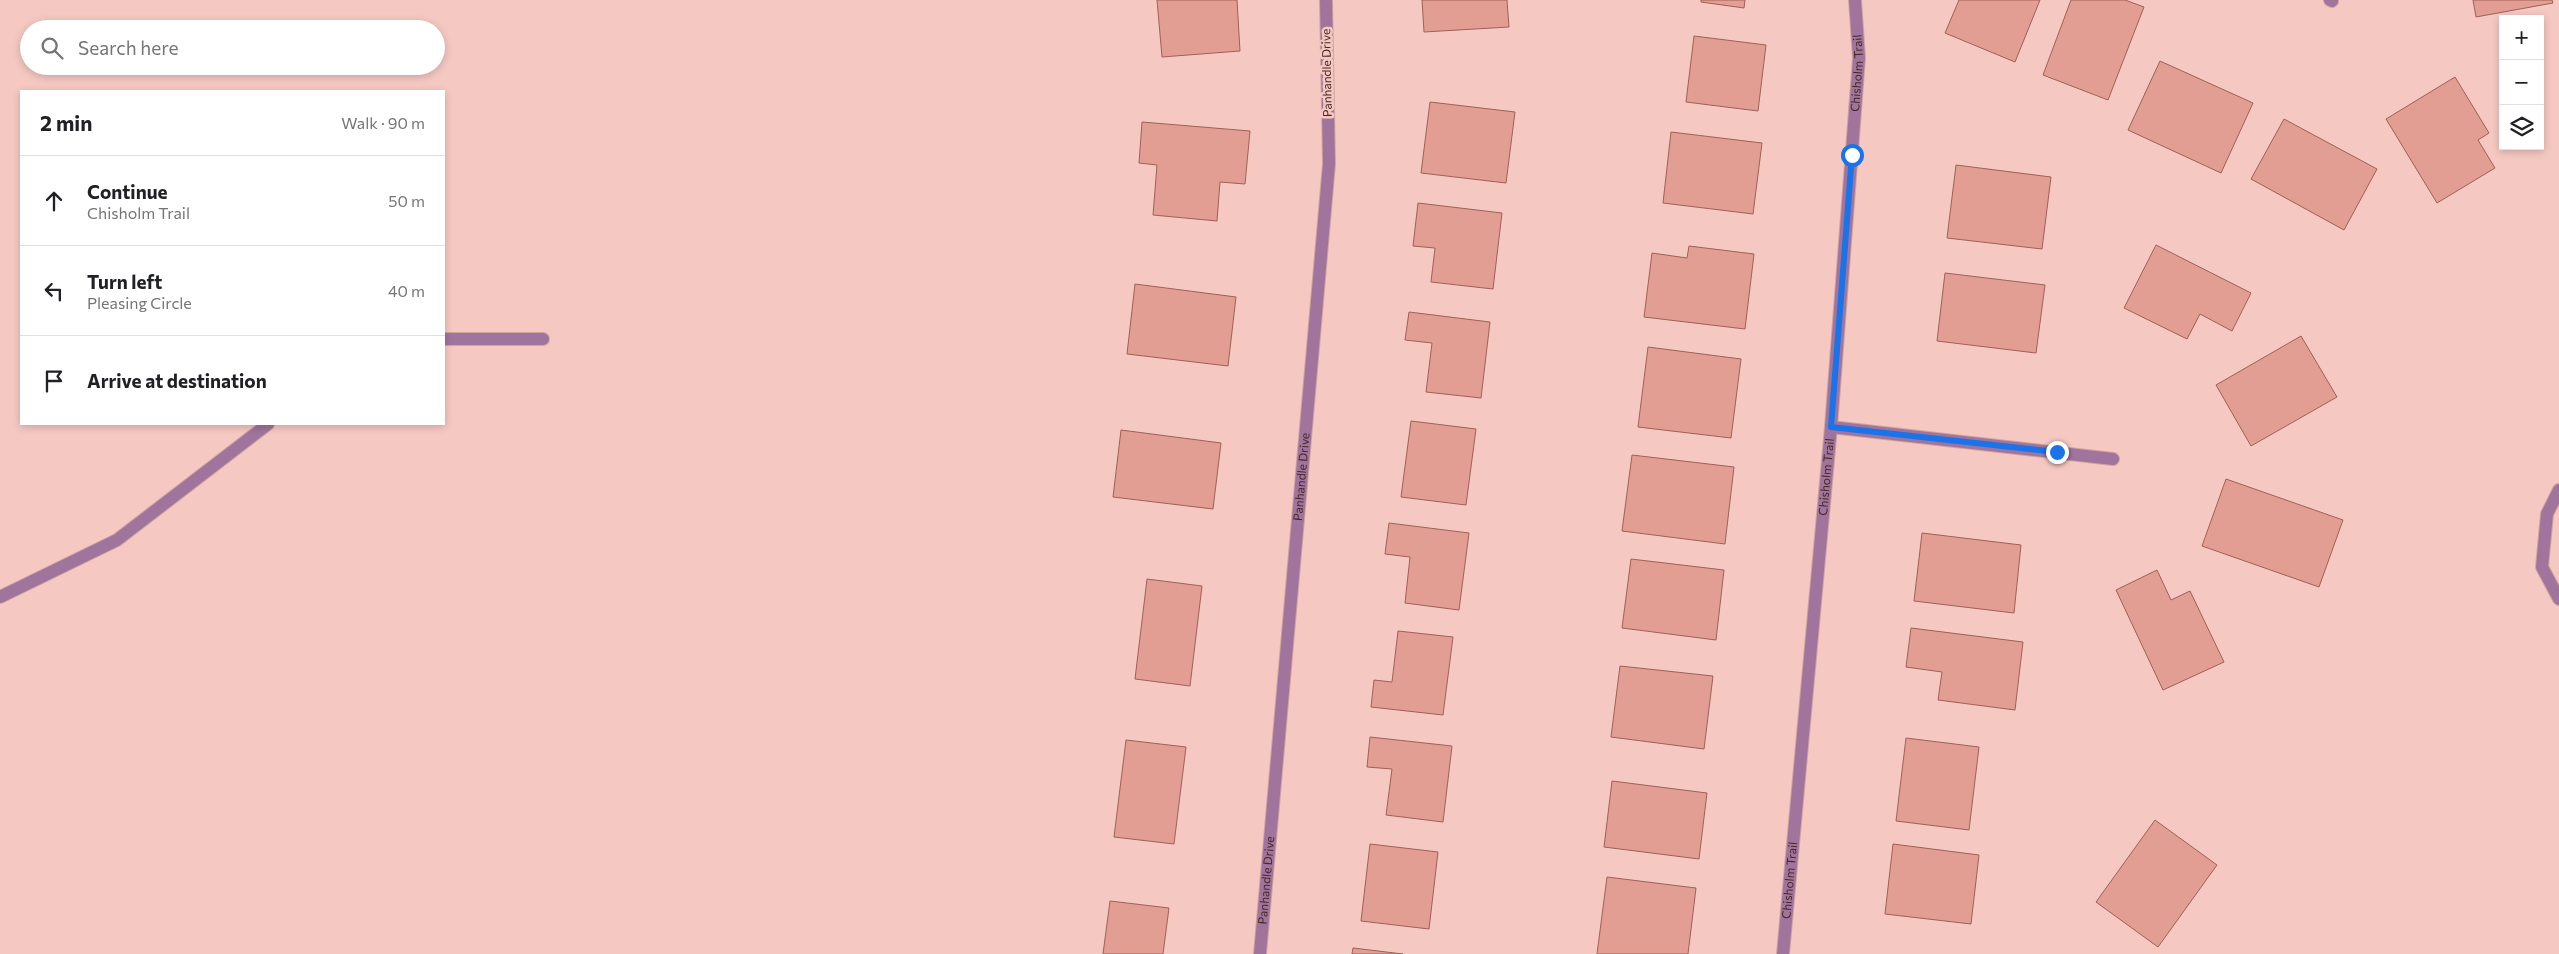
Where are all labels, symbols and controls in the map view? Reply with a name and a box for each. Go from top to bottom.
map controls [2499,15,2544,150]
button: + [2499,15,2544,60]
search box [20,20,445,75]
street label: Panhandle Drive [1318,29,1334,117]
icon: search [38,34,66,62]
street label: Chisholm Trail [1847,34,1865,112]
text: Search here [78,36,178,59]
button: − [2499,60,2544,105]
button: layers [2499,105,2544,150]
text: 2 min [40,110,92,135]
text: Walk · 90 m [341,113,425,132]
route start [1841,144,1864,167]
text: Continue [87,180,167,203]
icon: ahead [40,187,68,215]
text: 50 m [388,191,425,210]
text: Chisholm Trail [87,203,190,222]
text: Turn left [87,270,162,293]
icon: left [40,277,68,305]
text: 40 m [388,281,425,300]
text: Pleasing Circle [87,293,192,312]
icon: arrive [40,367,68,395]
text: Arrive at destination [87,369,267,392]
street label: Panhandle Drive [1290,432,1312,521]
street label: Chisholm Trail [1815,438,1836,516]
route end [2046,441,2069,464]
street label: Panhandle Drive [1255,836,1276,925]
street label: Chisholm Trail [1778,841,1799,919]

